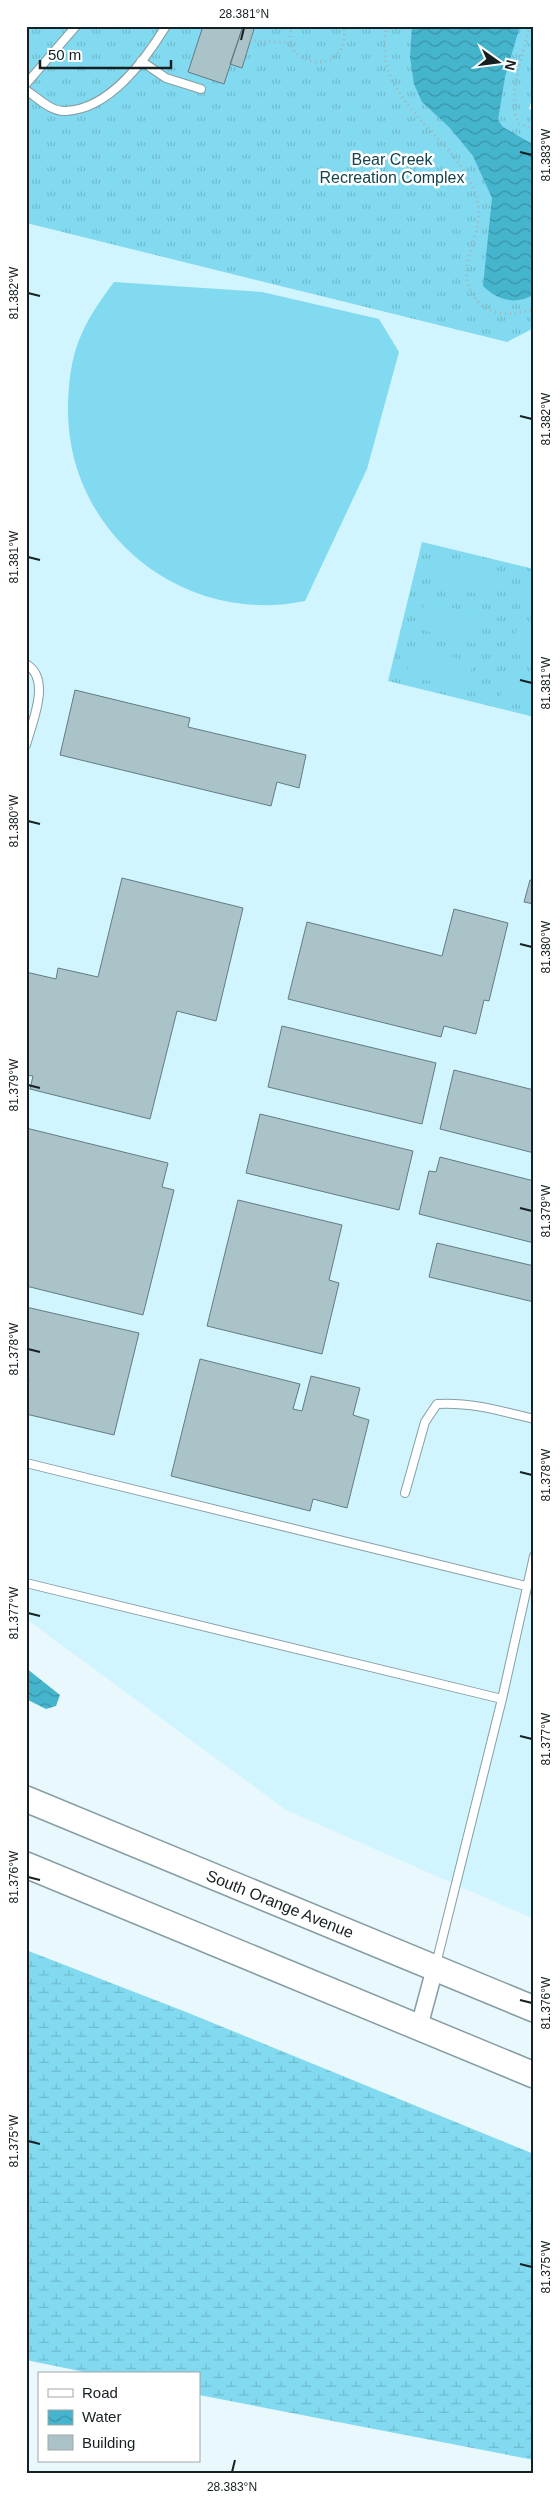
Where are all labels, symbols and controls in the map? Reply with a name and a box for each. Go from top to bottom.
text: 28.381°N [219,7,269,21]
scale bar [40,38,171,70]
north arrow [472,38,522,88]
text: 50 m [48,46,81,63]
text: N [502,58,520,72]
text: 81.383°W [539,128,553,181]
park label: Bear Creek Recreation Complex [320,151,464,186]
text: 81.382°W [7,266,21,319]
text: 81.382°W [539,392,553,445]
text: 81.381°W [7,530,21,583]
text: 81.381°W [539,656,553,709]
text: 81.380°W [7,794,21,847]
text: 81.380°W [539,920,553,973]
text: 81.379°W [7,1058,21,1111]
text: 81.379°W [539,1184,553,1237]
text: 81.378°W [7,1322,21,1375]
text: 81.378°W [539,1448,553,1501]
text: 81.377°W [7,1586,21,1639]
text: 81.377°W [539,1712,553,1765]
text: 81.376°W [7,1850,21,1903]
street label: South Orange Avenue [204,1867,356,1941]
text: 81.376°W [539,1976,553,2029]
text: 81.375°W [7,2114,21,2167]
text: 81.375°W [539,2240,553,2293]
legend [38,2372,200,2462]
text: Road [82,2384,118,2401]
text: Water [82,2408,121,2425]
text: Building [82,2434,135,2451]
text: 28.383°N [207,2480,257,2494]

